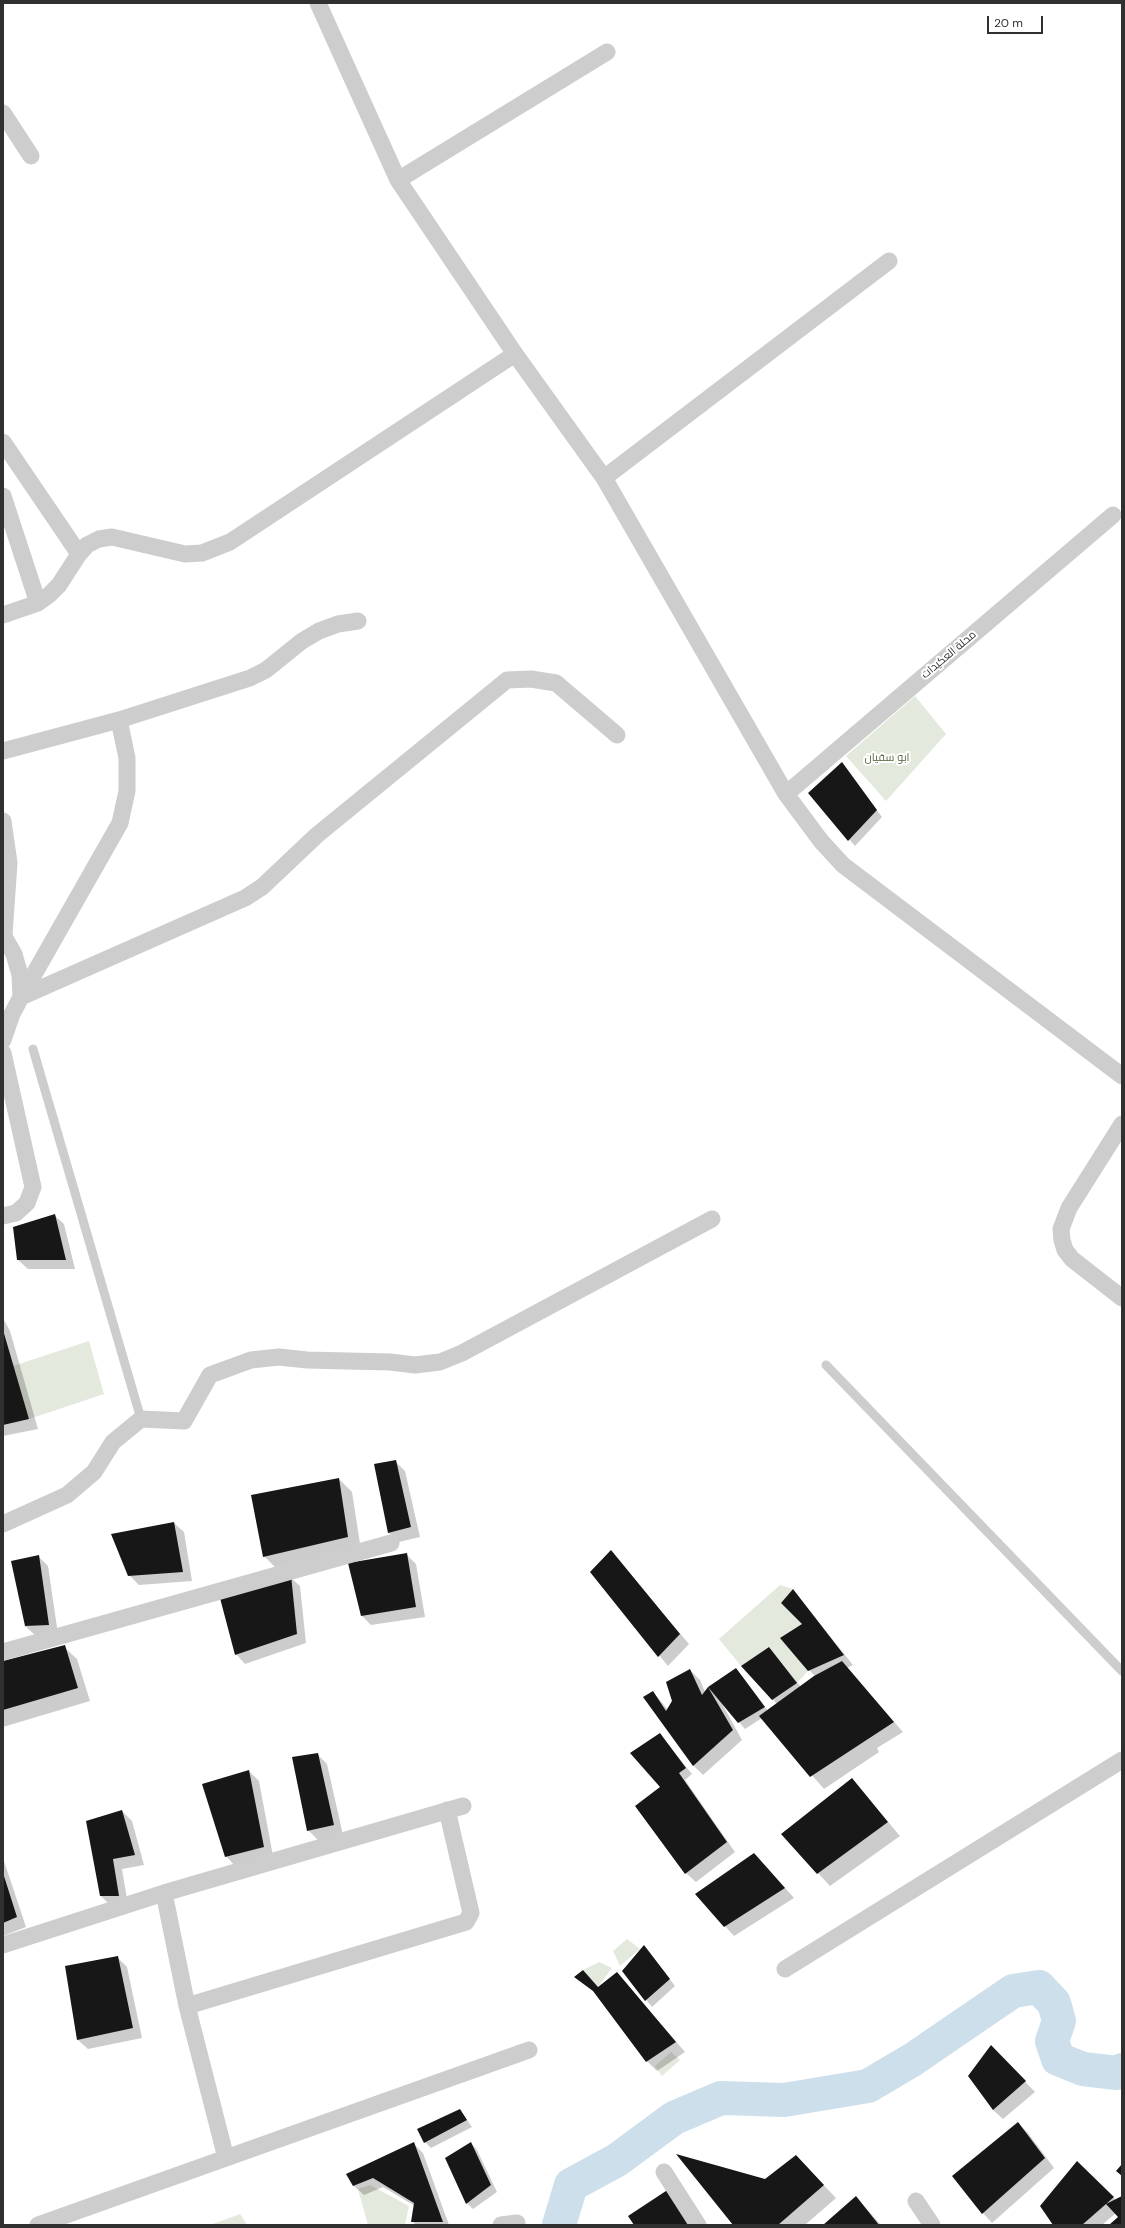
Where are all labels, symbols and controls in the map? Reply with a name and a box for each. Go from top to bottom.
scale bar [989,8,1045,34]
text: 20 m [994,15,1023,31]
street label: محلة العكيدات [919,628,979,682]
park label: ابو سفيان [864,751,910,765]

